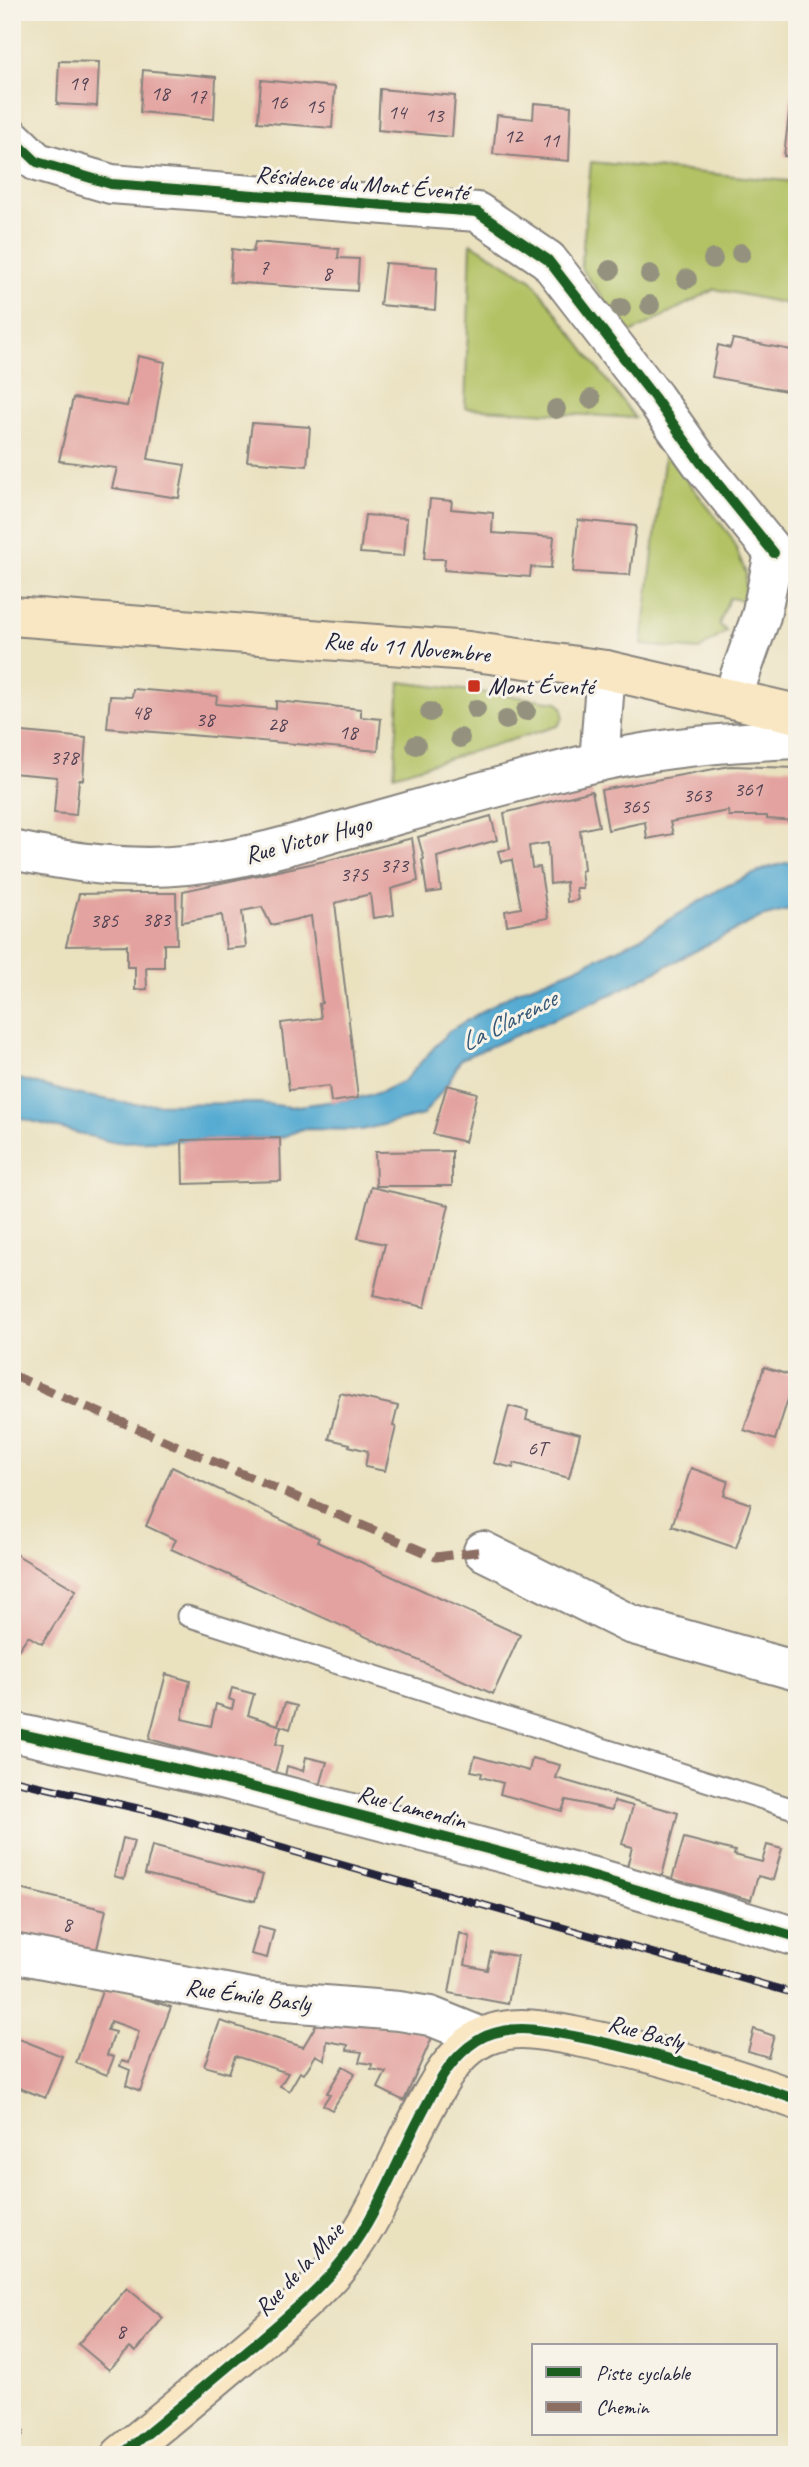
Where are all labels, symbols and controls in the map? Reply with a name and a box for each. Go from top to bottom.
house number: 19 [69,70,89,96]
house number: 18 [151,80,172,106]
house number: 17 [188,83,208,109]
house number: 16 [269,89,288,115]
house number: 15 [306,93,326,119]
house number: 14 [388,99,409,125]
house number: 13 [425,102,445,128]
house number: 12 [504,123,524,149]
house number: 11 [541,127,561,153]
street label: Résidence du Mont Éventé [254,159,474,208]
house number: 7 [259,254,270,280]
house number: 8 [322,260,334,286]
street label: Rue du 11 Novembre [323,625,493,669]
place label: Mont Éventé [488,671,598,701]
marker: Mont Éventé [466,678,482,694]
house number: 48 [132,699,153,725]
house number: 38 [196,706,217,732]
house number: 28 [268,711,289,737]
house number: 18 [339,719,360,745]
house number: 378 [50,744,81,770]
house number: 361 [734,776,764,802]
house number: 363 [683,782,713,808]
house number: 365 [621,793,651,819]
street label: Rue Victor Hugo [241,807,376,870]
house number: 373 [380,852,410,878]
house number: 375 [340,861,370,887]
house number: 383 [142,906,172,932]
house number: 385 [90,907,120,933]
water label: La Clarence [455,980,566,1059]
house number: 6T [527,1435,551,1461]
street label: Rue Lamendin [354,1778,471,1836]
house number: 8 [62,1911,74,1937]
street label: Rue Émile Basly [183,1971,314,2019]
street label: Rue Basly [605,2008,689,2057]
street label: Rue de la Maie [248,2214,351,2322]
house number: 8 [116,2318,128,2344]
legend [532,2344,778,2436]
text: Piste cyclable [596,2360,692,2386]
text: Chemin [596,2394,650,2420]

